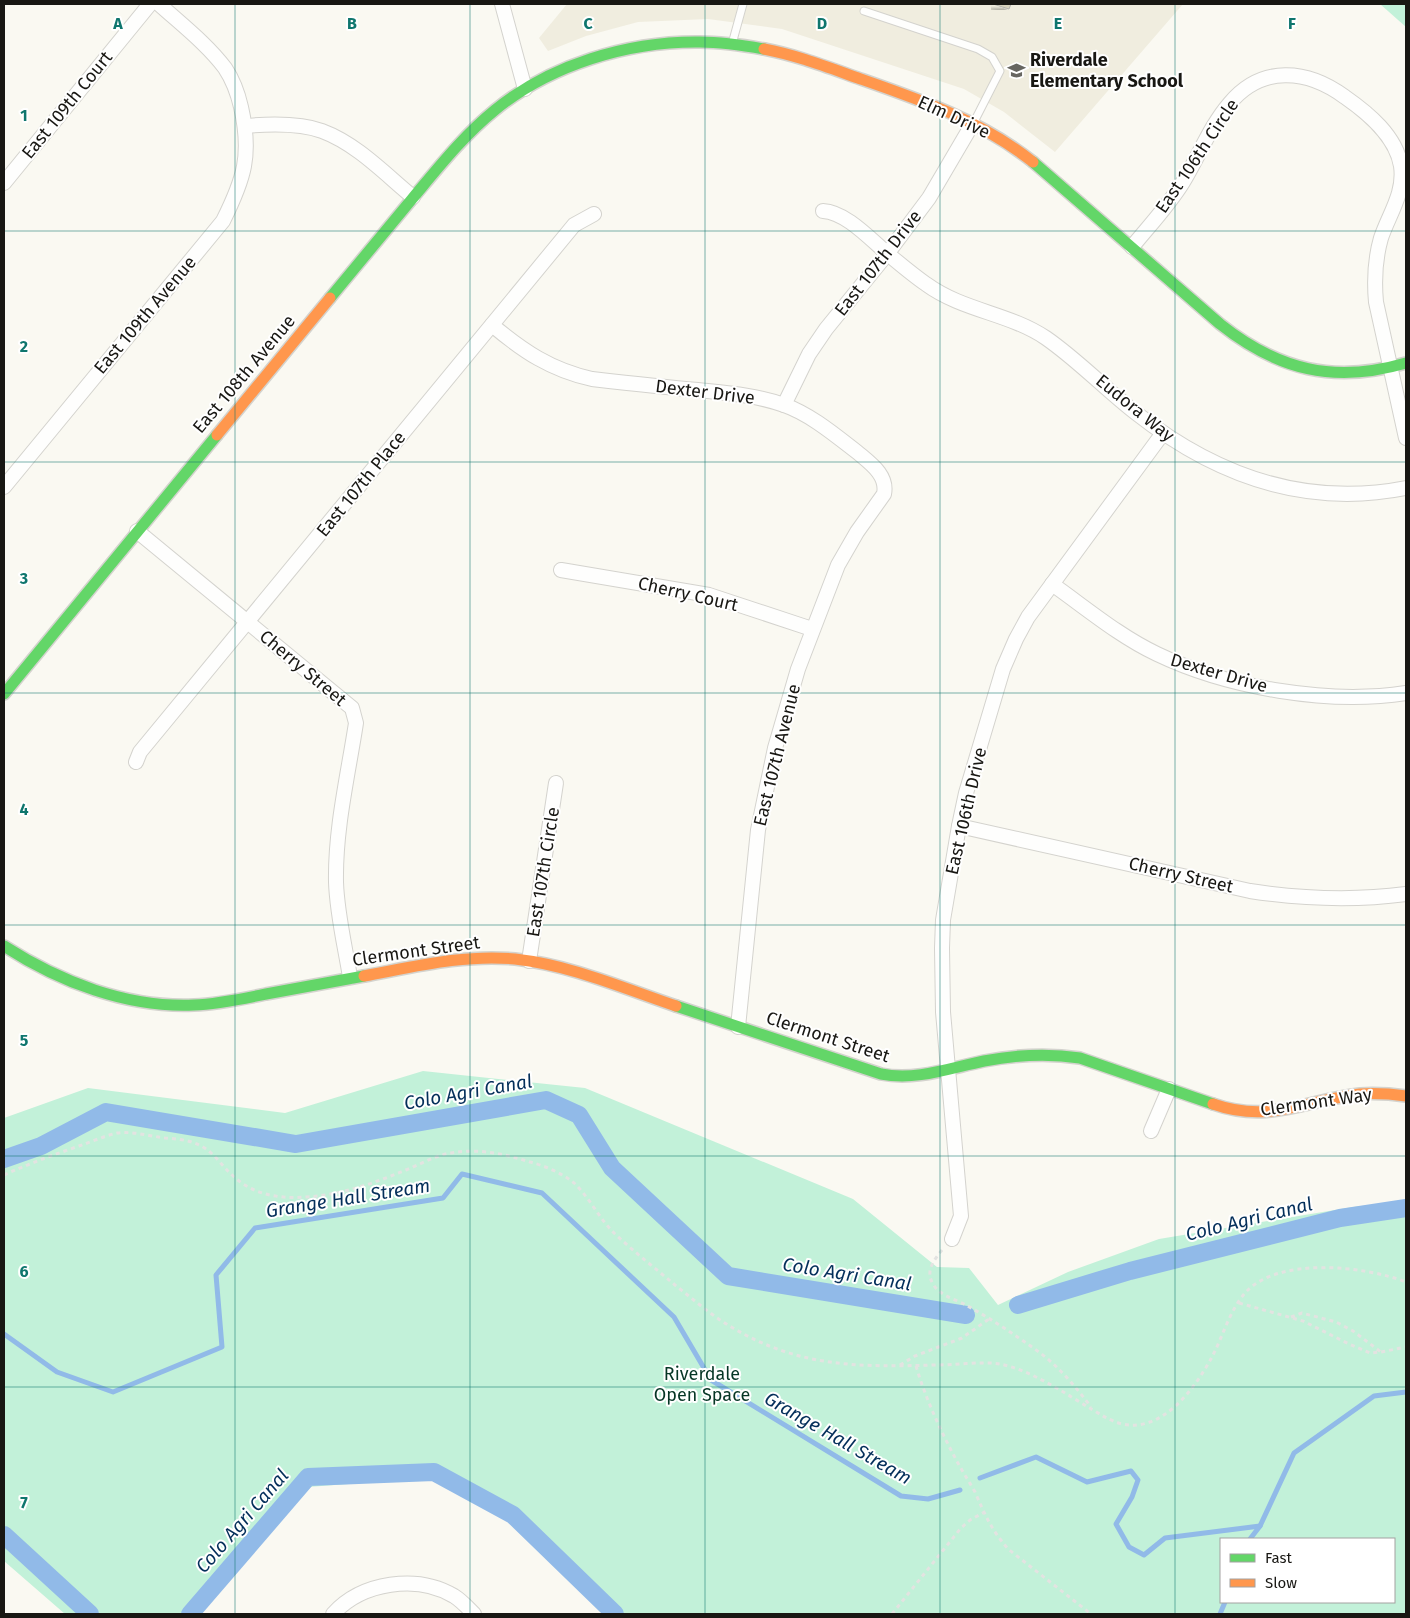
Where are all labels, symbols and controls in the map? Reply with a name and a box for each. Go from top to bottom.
text: A [112,14,123,33]
text: B [347,14,357,33]
text: C [583,14,593,33]
text: D [817,14,827,33]
text: E [1054,14,1062,33]
text: F [1288,14,1296,33]
street label: East 109th Court [17,47,117,163]
place label: Riverdale Elementary School [1030,49,1184,92]
school or university icon: Riverdale Elementary School [1006,60,1026,80]
street label: Elm Drive [914,91,994,143]
street label: East 106th Circle [1151,95,1243,217]
street label: East 107th Drive [830,206,926,320]
street label: East 109th Avenue [89,251,201,379]
street label: East 108th Avenue [188,310,300,438]
text: 2 [20,337,28,356]
street label: Eudora Way [1091,370,1179,446]
street label: Dexter Drive [654,375,756,409]
street label: East 107th Place [312,427,410,541]
text: 3 [19,569,28,588]
street label: Cherry Court [636,572,741,616]
street label: Cherry Street [255,625,351,711]
street label: Dexter Drive [1168,649,1270,697]
street label: East 107th Avenue [749,682,805,828]
street label: East 106th Drive [941,745,991,877]
text: 4 [19,800,29,819]
street label: East 107th Circle [522,806,564,938]
street label: Cherry Street [1127,852,1236,898]
street label: Clermont Street [351,931,482,971]
street label: Clermont Street [764,1007,893,1067]
text: 5 [20,1031,29,1050]
water label: Colo Agri Canal [402,1069,534,1115]
street label: Clermont Way [1259,1083,1373,1121]
water label: Grange Hall Stream [264,1174,432,1222]
water label: Colo Agri Canal [1183,1192,1315,1246]
water label: Colo Agri Canal [781,1252,913,1296]
text: 6 [19,1262,29,1281]
park label: Riverdale Open Space [654,1363,750,1406]
water label: Grange Hall Stream [760,1387,916,1489]
water label: Colo Agri Canal [191,1464,293,1578]
text: 7 [20,1493,28,1512]
legend [1220,1538,1395,1603]
text: Fast [1265,1549,1292,1567]
text: Slow [1265,1574,1297,1592]

